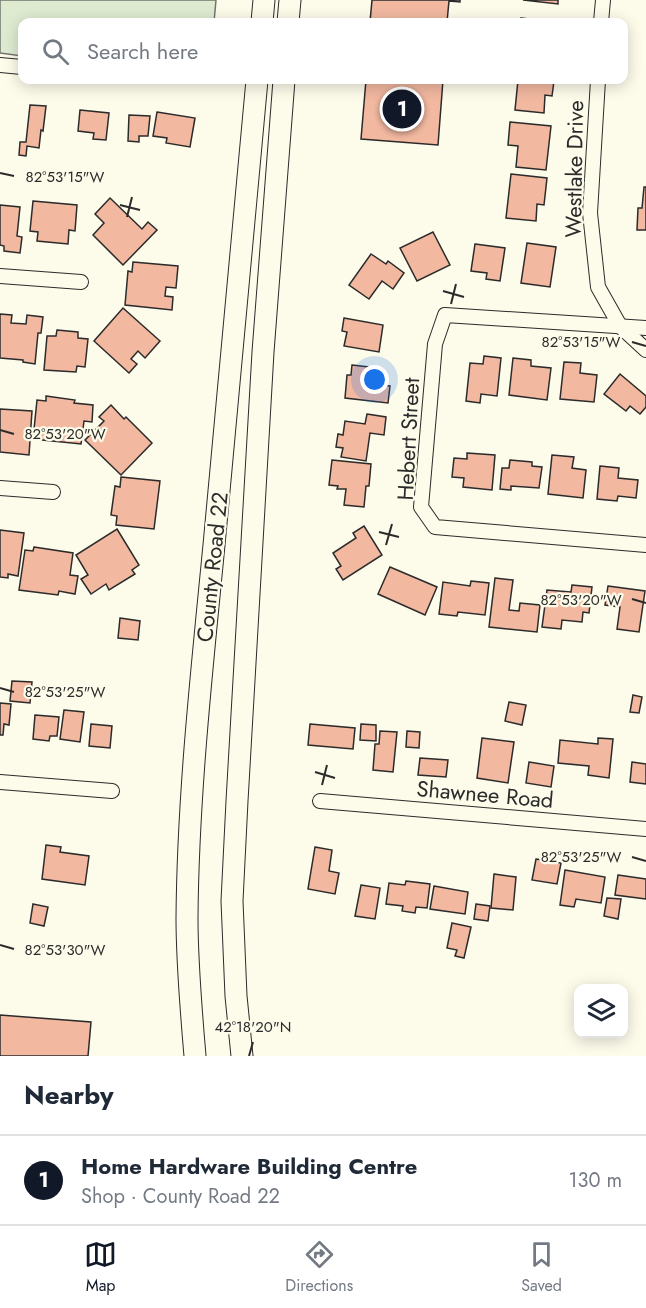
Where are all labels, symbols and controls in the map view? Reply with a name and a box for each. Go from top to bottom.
search box [18,18,628,84]
icon: search [39,35,72,68]
text: Search here [87,35,198,67]
pin: 1 [382,86,422,132]
street label: Westlake Drive [557,100,591,238]
text: 82°53'15"W [26,166,105,188]
text: 82°53'15"W [542,331,621,353]
your location [360,365,389,394]
street label: Hebert Street [389,376,427,501]
text: 82°53'20"W [24,423,106,445]
street label: County Road 22 [188,490,236,644]
text: 82°53'20"W [540,589,622,611]
text: 82°53'25"W [25,681,105,703]
street label: Shawnee Road [415,772,555,816]
text: 82°53'25"W [541,846,621,868]
text: 82°53'30"W [25,939,106,961]
map controls [574,984,628,1038]
button: layers [574,984,628,1038]
text: 42°18'20"N [215,1016,291,1038]
text: Nearby [24,1076,113,1114]
text: Home Hardware Building Centre [81,1150,417,1182]
text: 1 [38,1166,49,1195]
text: 130 m [568,1166,622,1195]
text: Shop · County Road 22 [81,1182,280,1211]
tab: Map [84,1238,117,1297]
tab: Directions [285,1238,353,1297]
tab: Saved [521,1238,562,1297]

